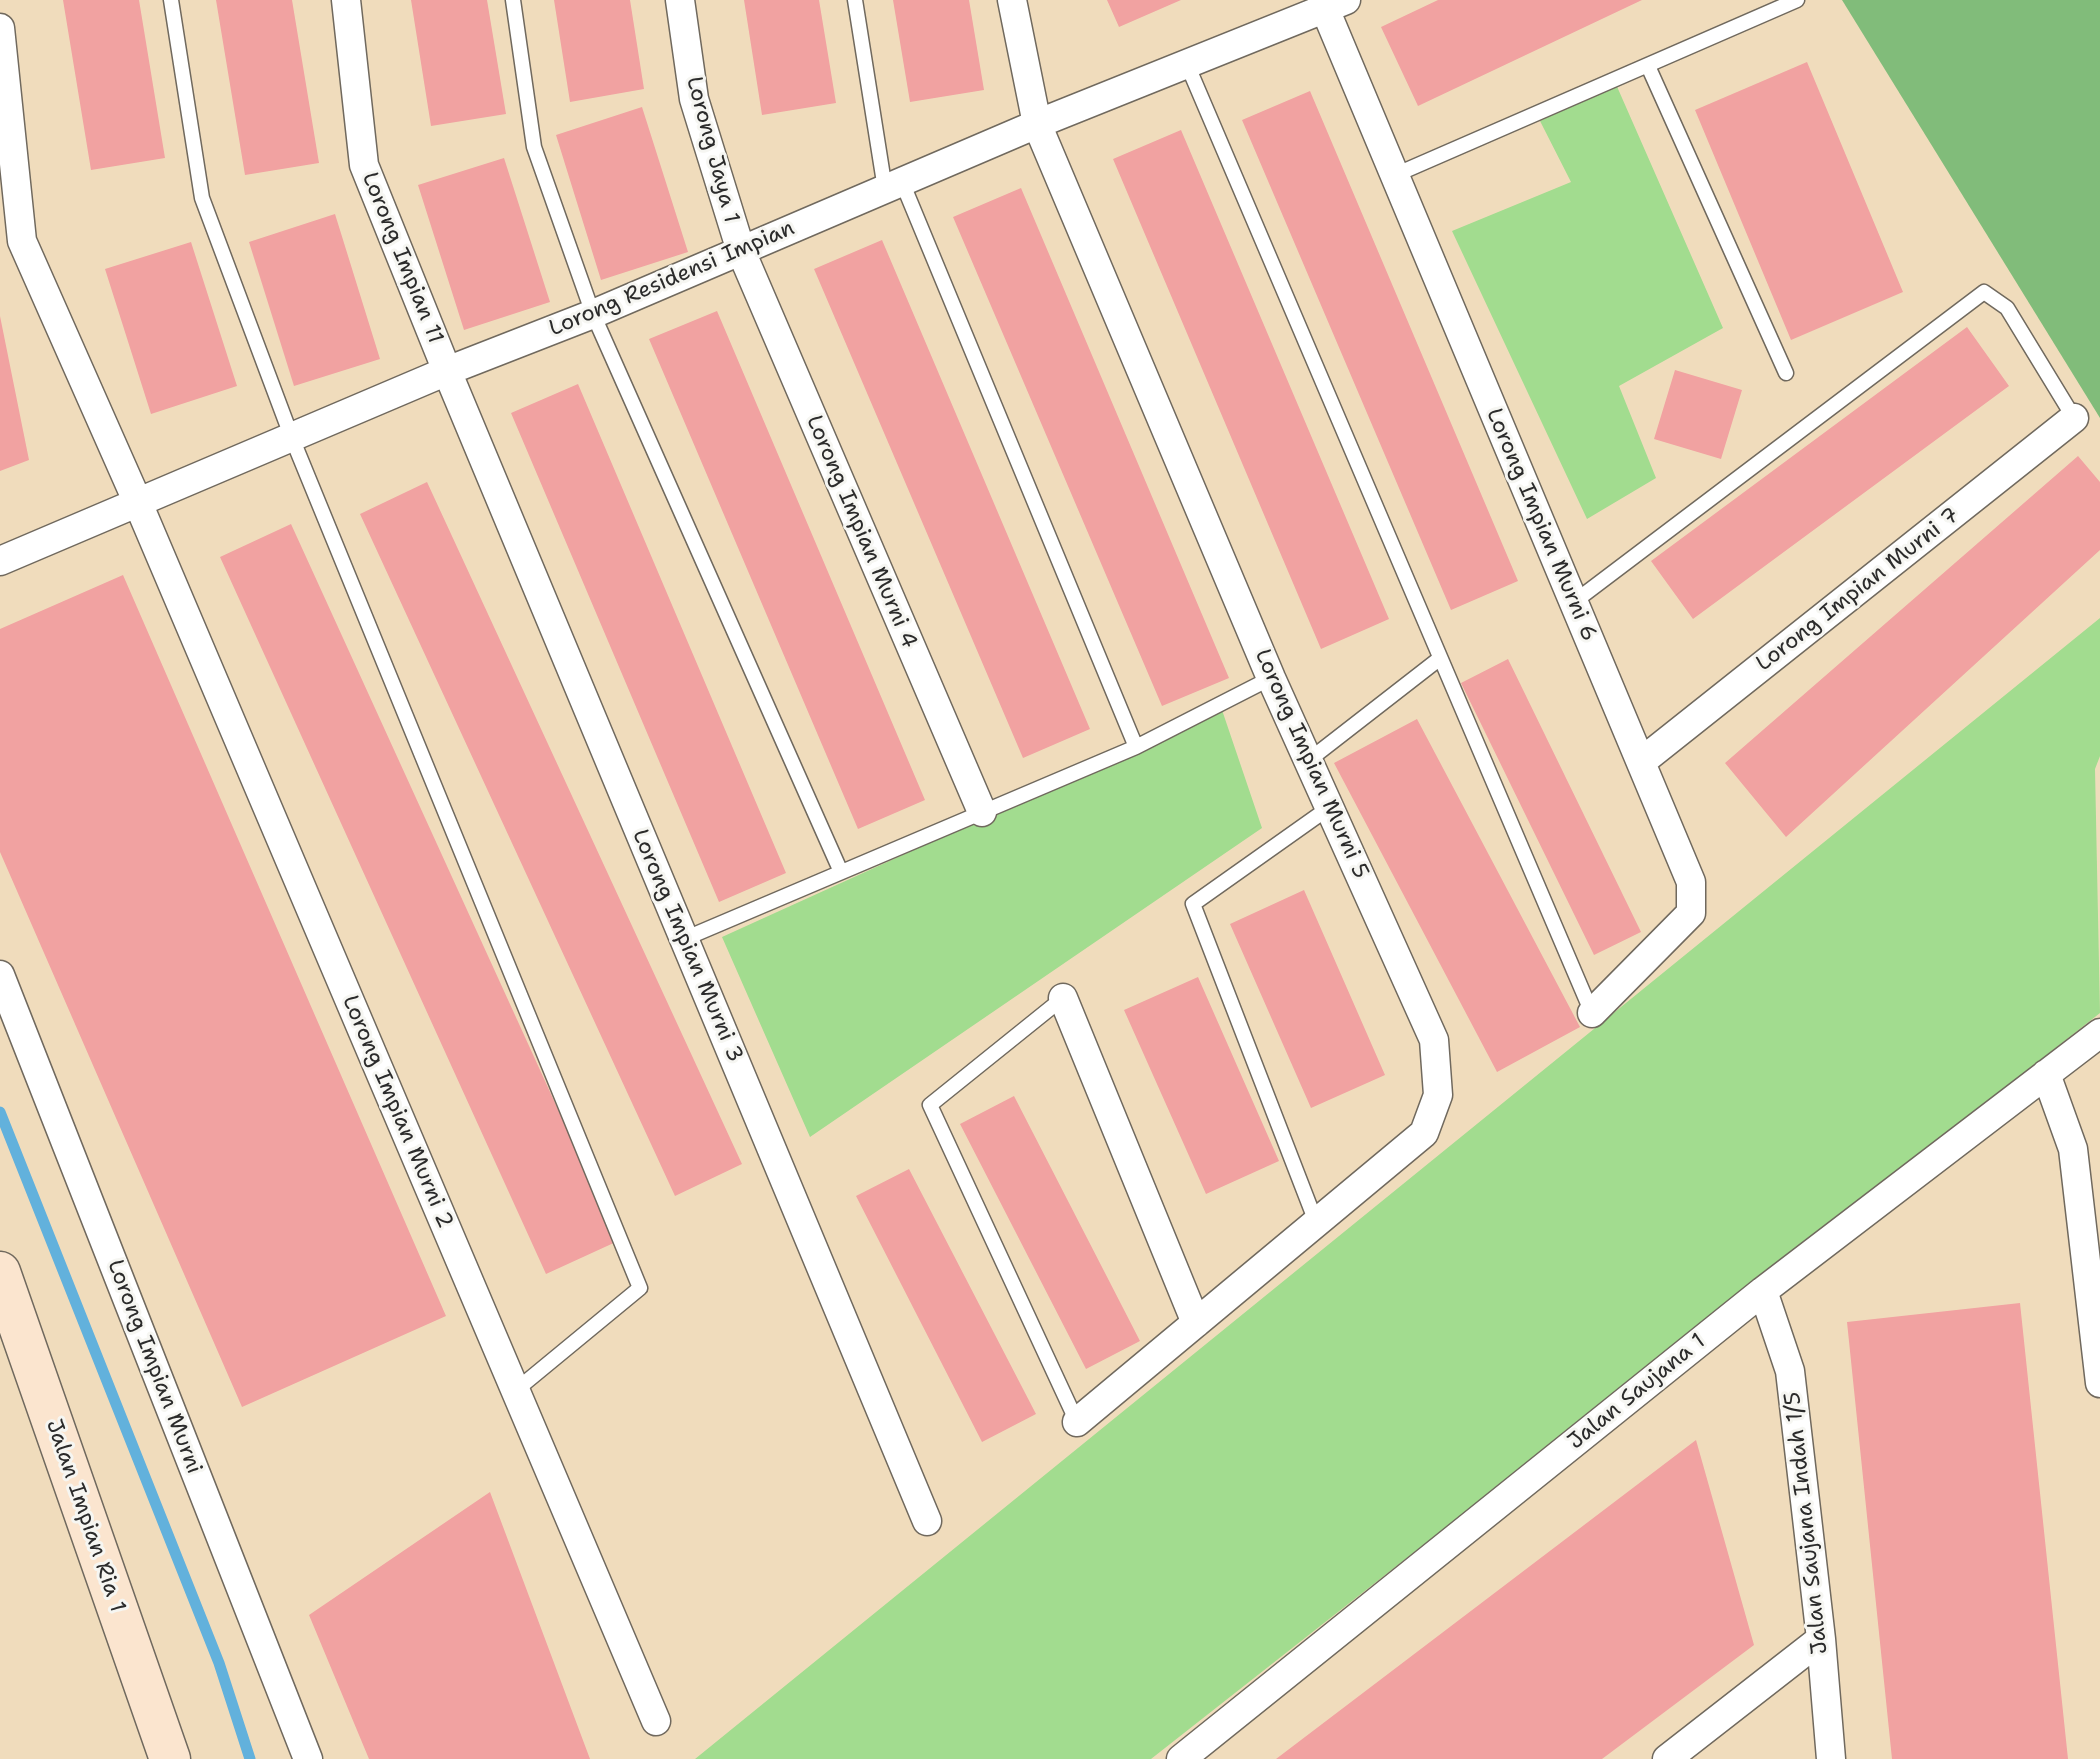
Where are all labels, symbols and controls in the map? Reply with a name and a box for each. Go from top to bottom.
street label: Lorong Jaya 1 [680,74,744,226]
street label: Lorong Impian 11 [356,169,448,347]
street label: Lorong Residensi Impian [545,215,799,343]
street label: Lorong Impian Murni 6 [1480,405,1602,645]
street label: Lorong Impian Murni 4 [800,412,922,652]
street label: Lorong Impian Murni 7 [1751,503,1965,677]
street label: Lorong Impian Murni 5 [1248,645,1374,883]
street label: Lorong Impian Murni 3 [626,826,748,1066]
street label: Lorong Impian Murni 2 [336,992,458,1232]
street label: Lorong Impian Murni [101,1256,207,1478]
street label: Jalan Saujana 1 [1563,1329,1711,1455]
street label: Jalan Saujana Indah 1/5 [1780,1390,1834,1656]
street label: Jalan Impian Ria 1 [40,1416,130,1616]

